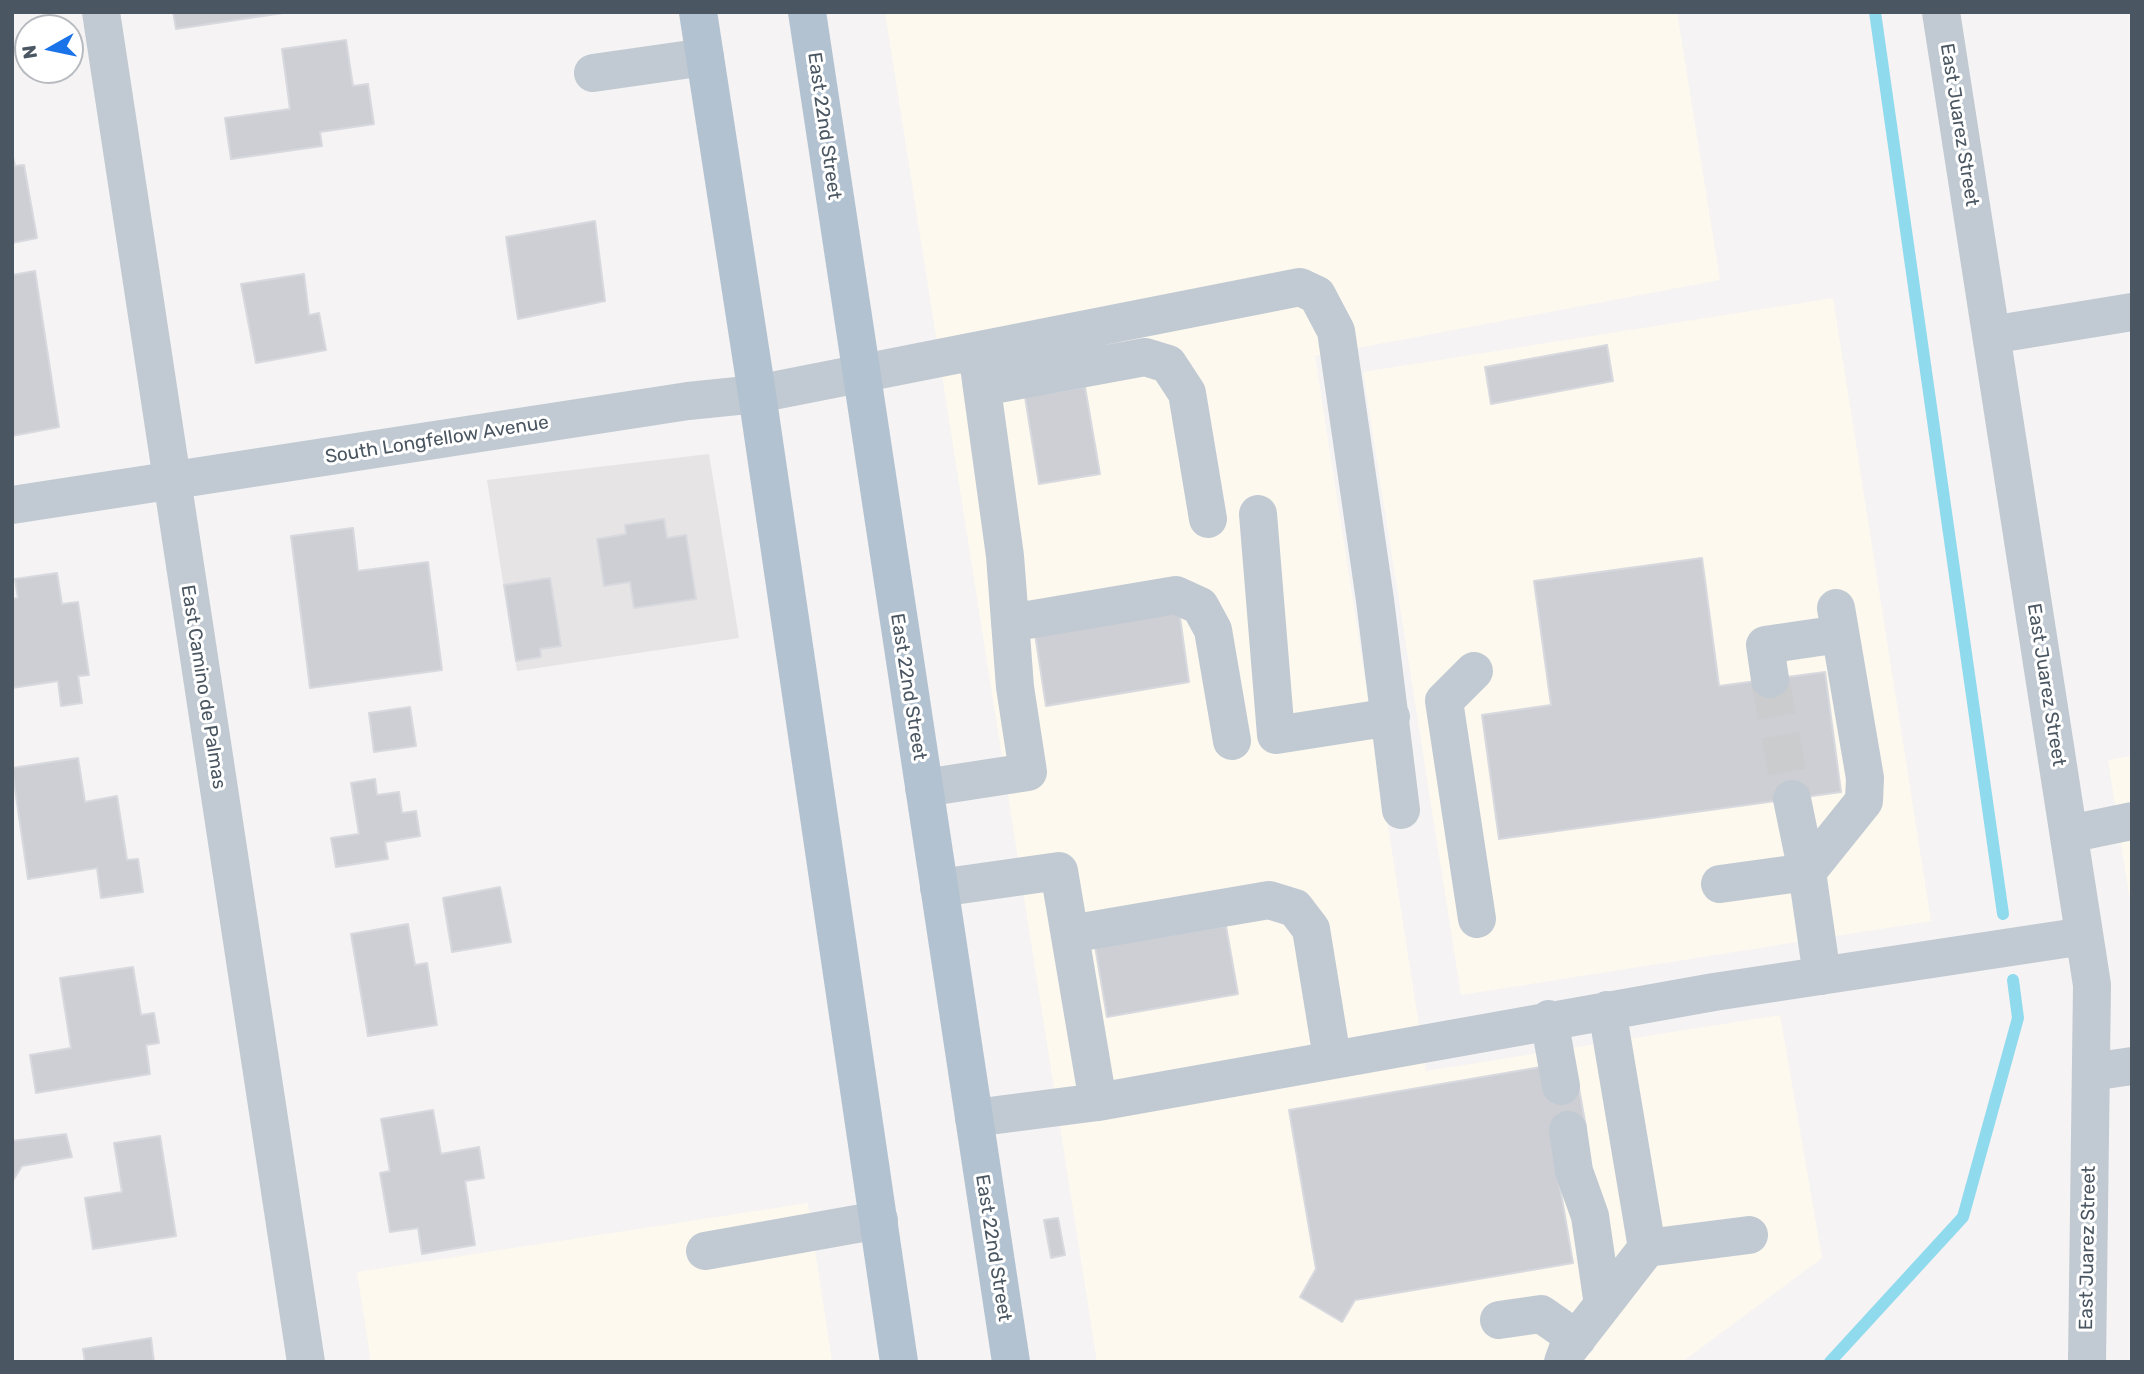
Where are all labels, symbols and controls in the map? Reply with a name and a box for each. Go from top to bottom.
north arrow [14,14,84,84]
street label: East Juarez Street [1935,42,1983,208]
text: N [17,44,42,61]
street label: East 22nd Street [802,51,846,201]
street label: South Longfellow Avenue [324,411,550,469]
street label: East Camino de Palmas [176,583,230,791]
street label: East Juarez Street [2022,602,2070,768]
street label: East 22nd Street [885,612,931,762]
street label: East Juarez Street [2075,1166,2101,1330]
street label: East 22nd Street [970,1173,1016,1323]

